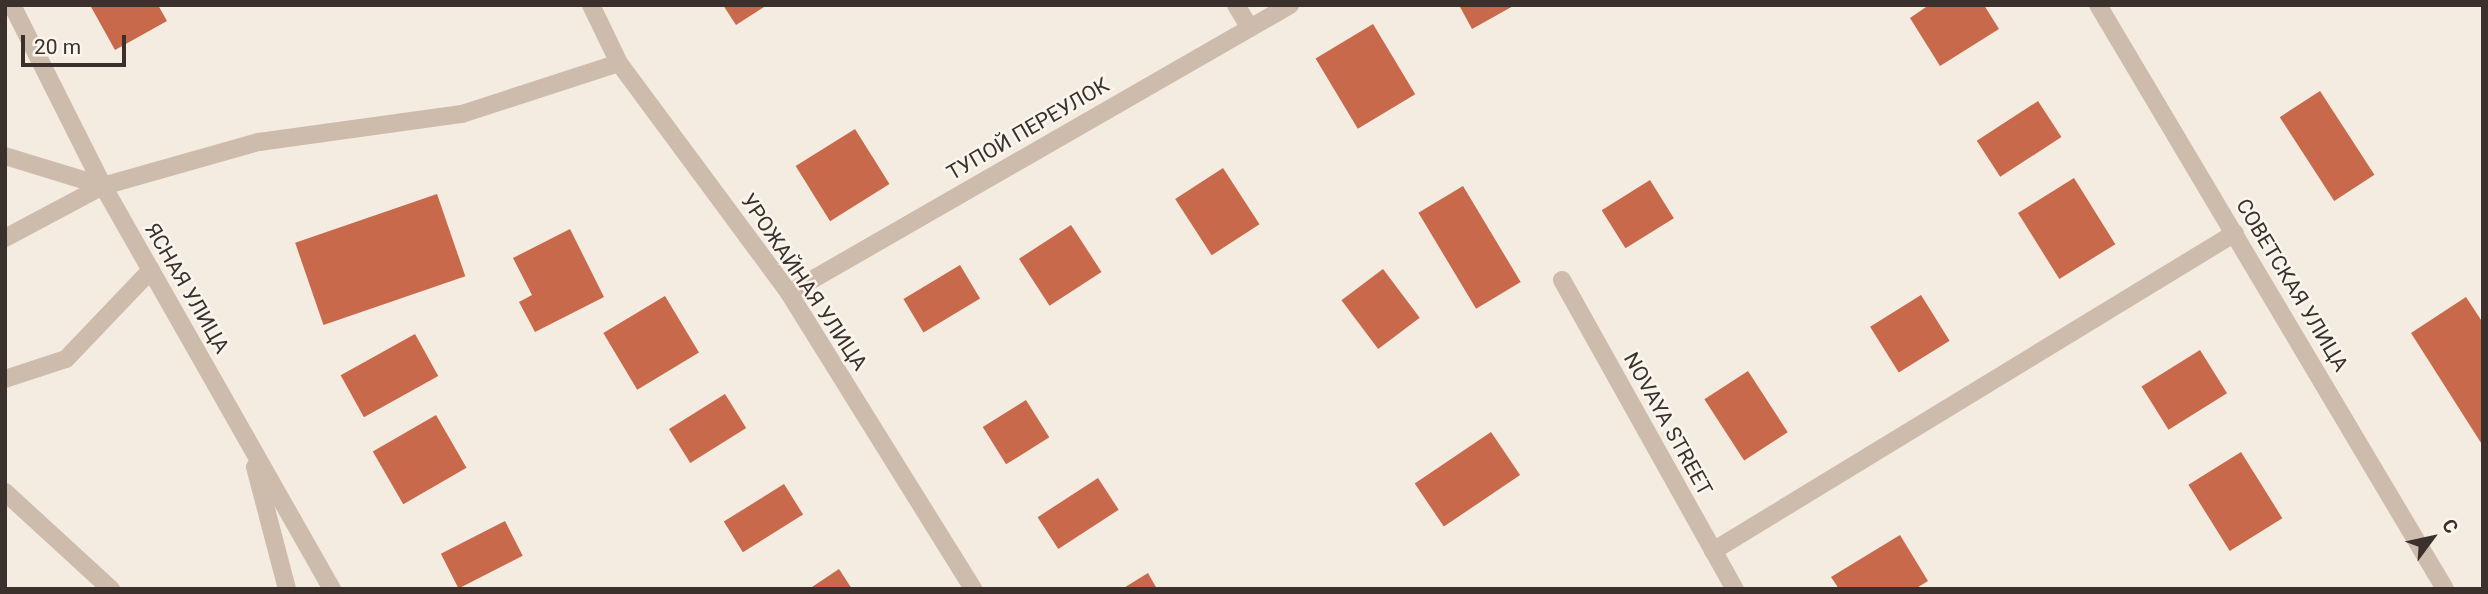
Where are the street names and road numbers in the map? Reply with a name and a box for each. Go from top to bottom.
street label: ТУПОЙ ПЕРЕУЛОК [942,72,1114,186]
street label: УРОЖАЙНАЯ УЛИЦА [736,189,872,375]
street label: СОВЕТСКАЯ УЛИЦА [2231,194,2353,376]
street label: ЯСНАЯ УЛИЦА [140,218,234,358]
street label: NOVAYA STREET [1618,348,1718,500]

